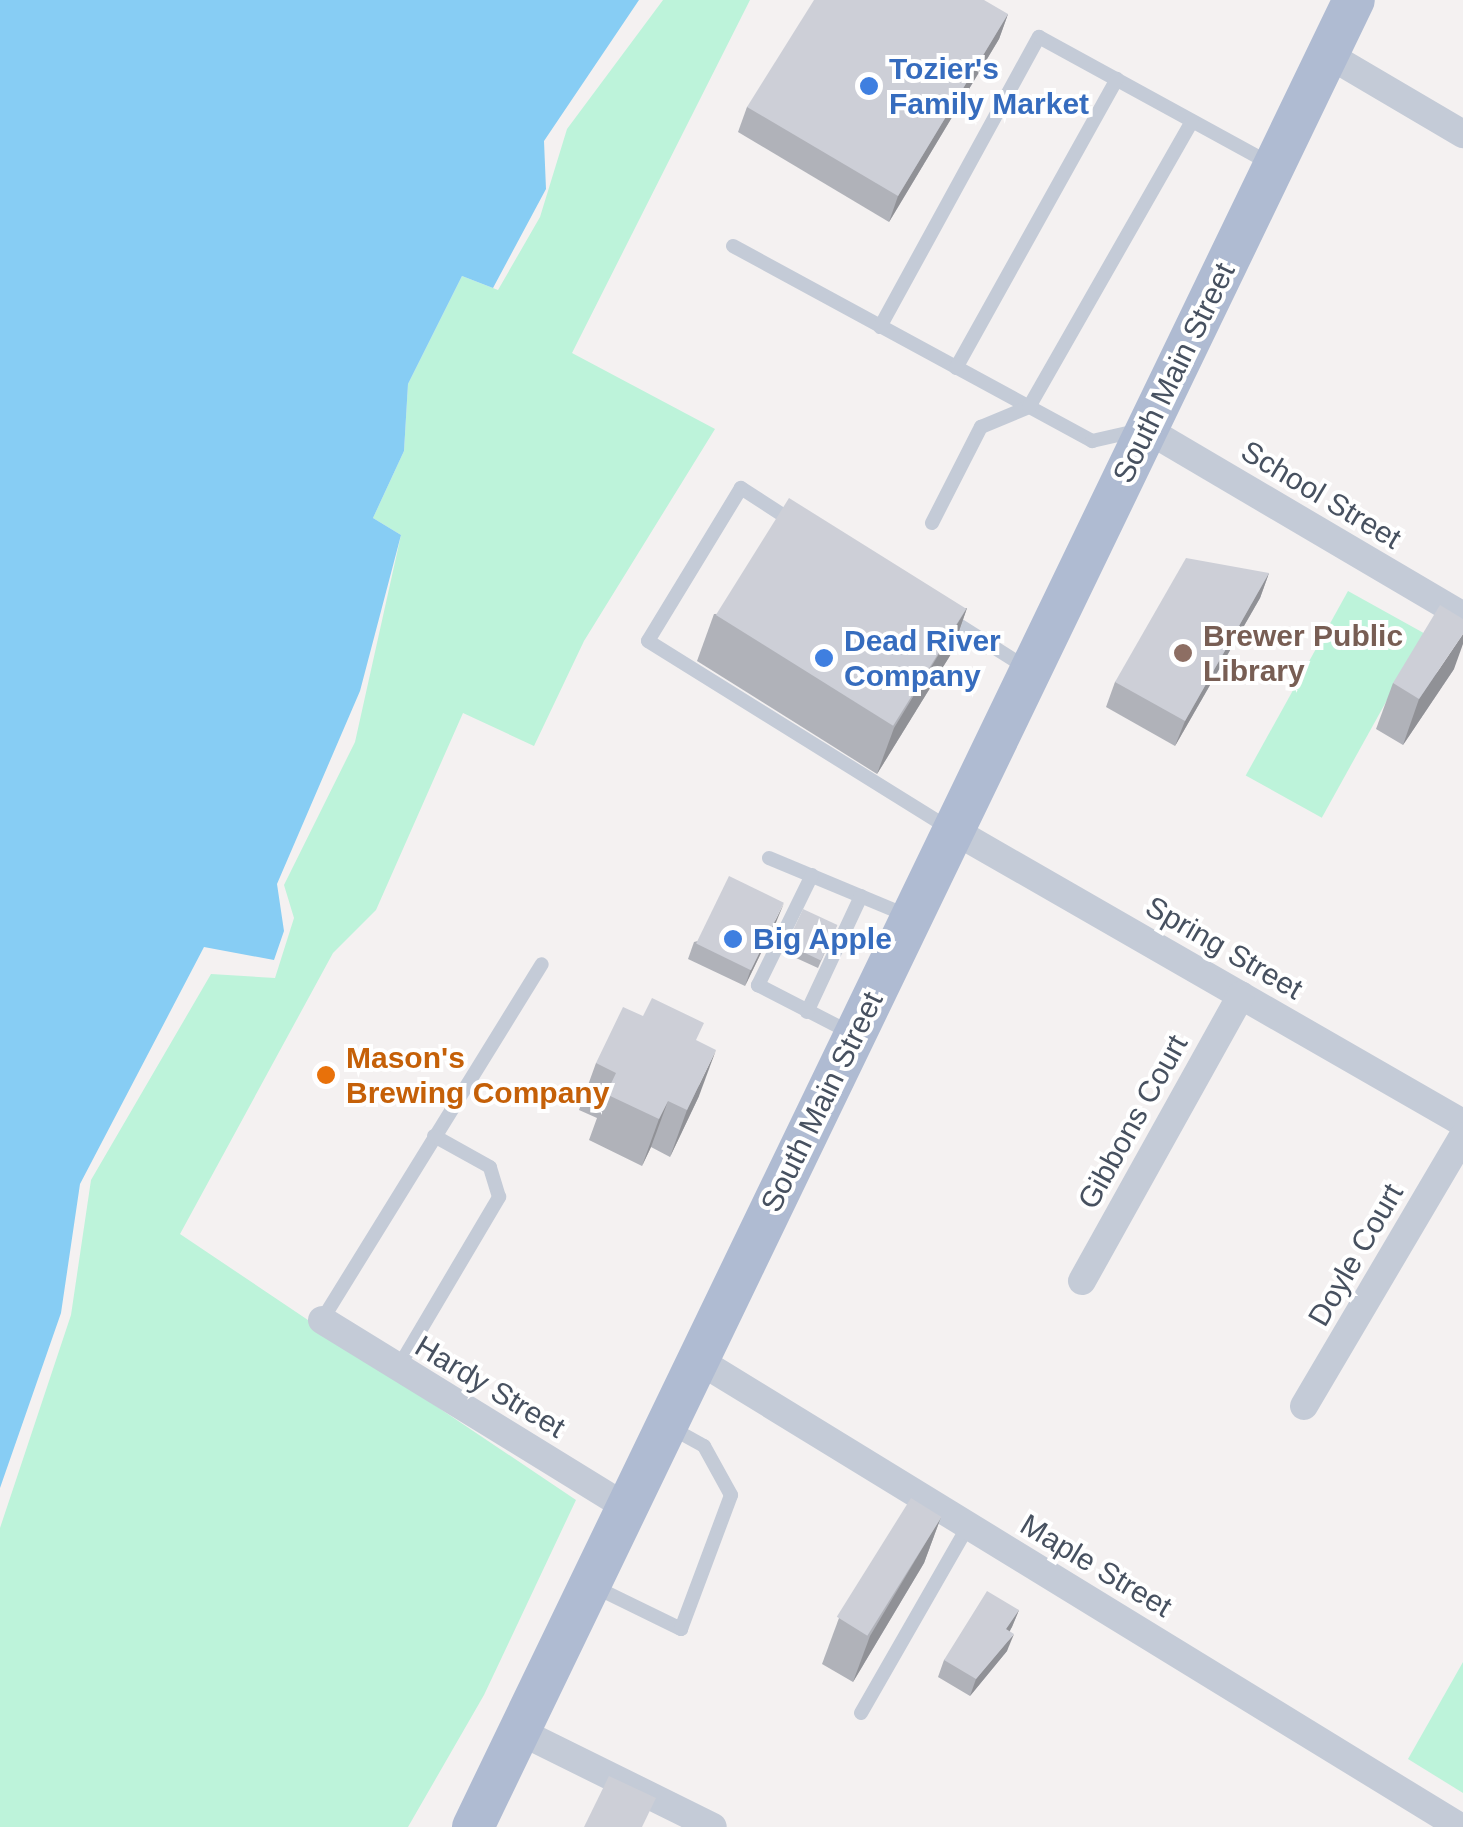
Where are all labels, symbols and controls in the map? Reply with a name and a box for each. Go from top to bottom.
place label: Tozier's Family Market [889,51,1089,122]
marker: Tozier's Family Market [858,75,880,97]
street label: South Main Street [1105,257,1243,489]
street label: School Street [1235,433,1407,557]
place label: Brewer Public Library [1203,618,1403,688]
place label: Dead River Company [844,623,1001,694]
marker: Brewer Public Library [1172,642,1194,664]
marker: Dead River Company [813,647,835,669]
street label: Spring Street [1139,889,1309,1007]
place label: Big Apple [753,921,893,957]
marker: Big Apple [722,928,744,950]
street label: South Main Street [753,986,891,1218]
street label: Gibbons Court [1070,1029,1196,1215]
place label: Mason's Brewing Company [346,1040,609,1110]
marker: Mason's Brewing Company [315,1064,337,1086]
street label: Doyle Court [1301,1177,1411,1333]
street label: Hardy Street [409,1328,571,1446]
street label: Maple Street [1014,1507,1178,1625]

